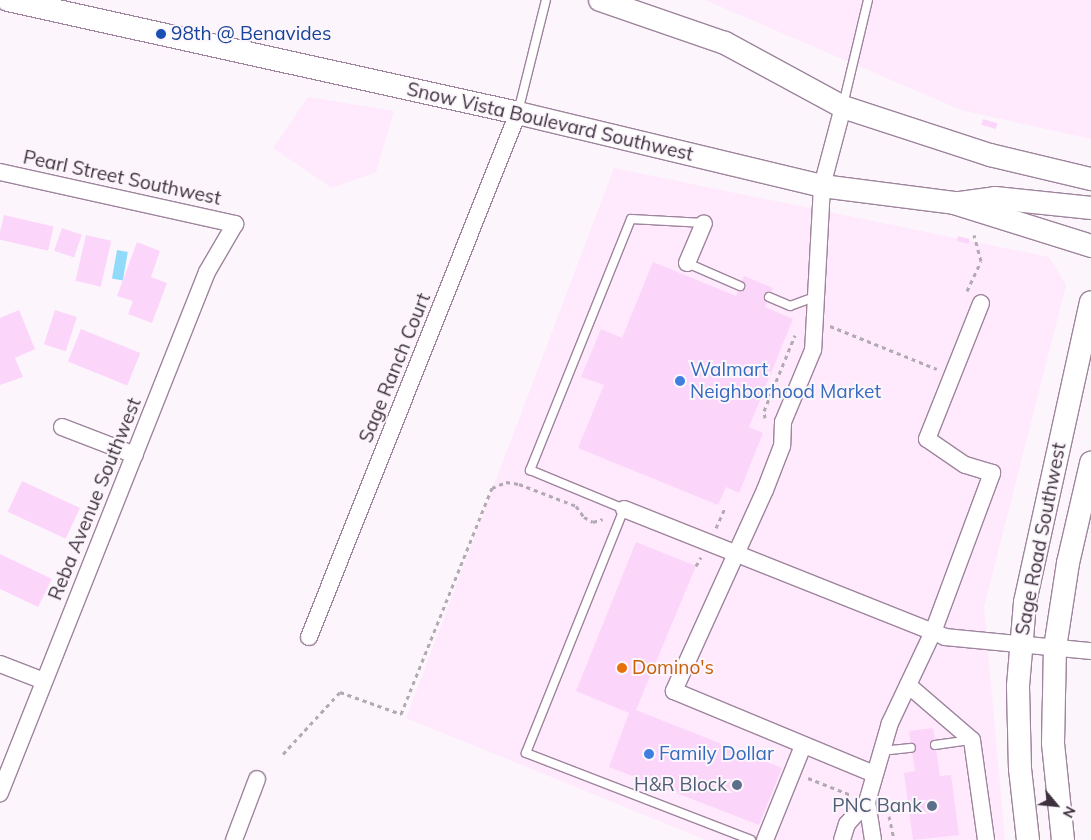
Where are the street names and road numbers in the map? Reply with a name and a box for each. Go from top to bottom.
street label: Snow Vista Boulevard Southwest [405,78,695,166]
street label: Pearl Street Southwest [21,146,223,210]
street label: Sage Ranch Court [355,290,435,446]
street label: Reba Avenue Southwest [44,395,146,603]
street label: Sage Road Southwest [1011,441,1071,637]

